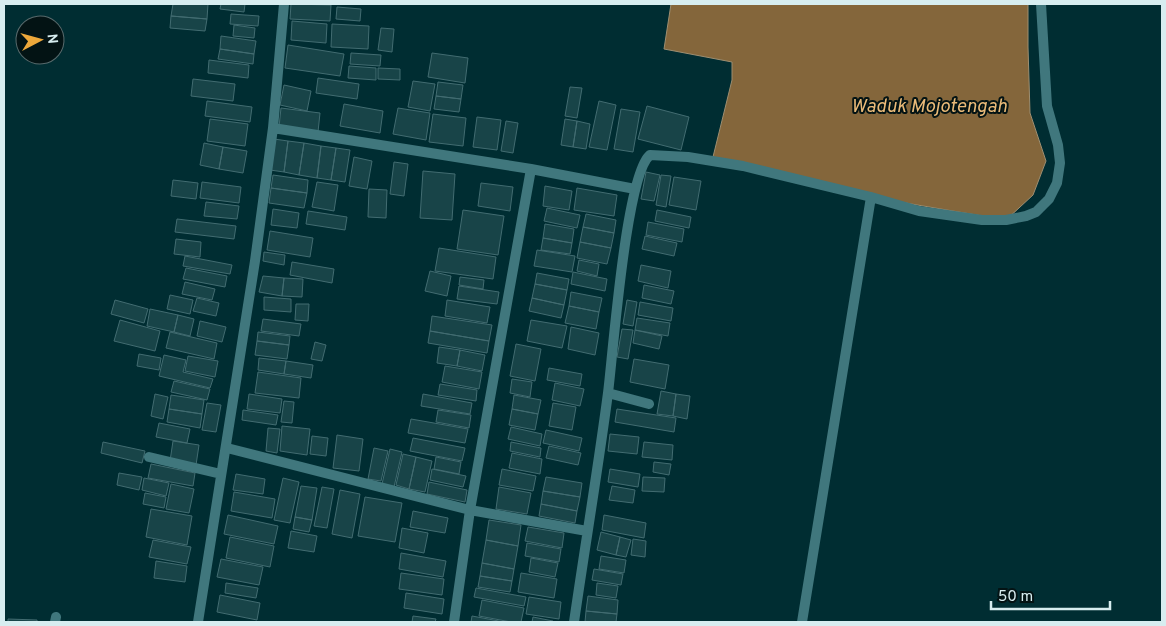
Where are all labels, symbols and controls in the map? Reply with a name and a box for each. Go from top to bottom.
north arrow [15,15,65,65]
text: N [42,33,60,45]
water label: Waduk Mojotengah [851,95,1008,119]
scale bar [991,578,1110,610]
text: 50 m [998,588,1033,607]

